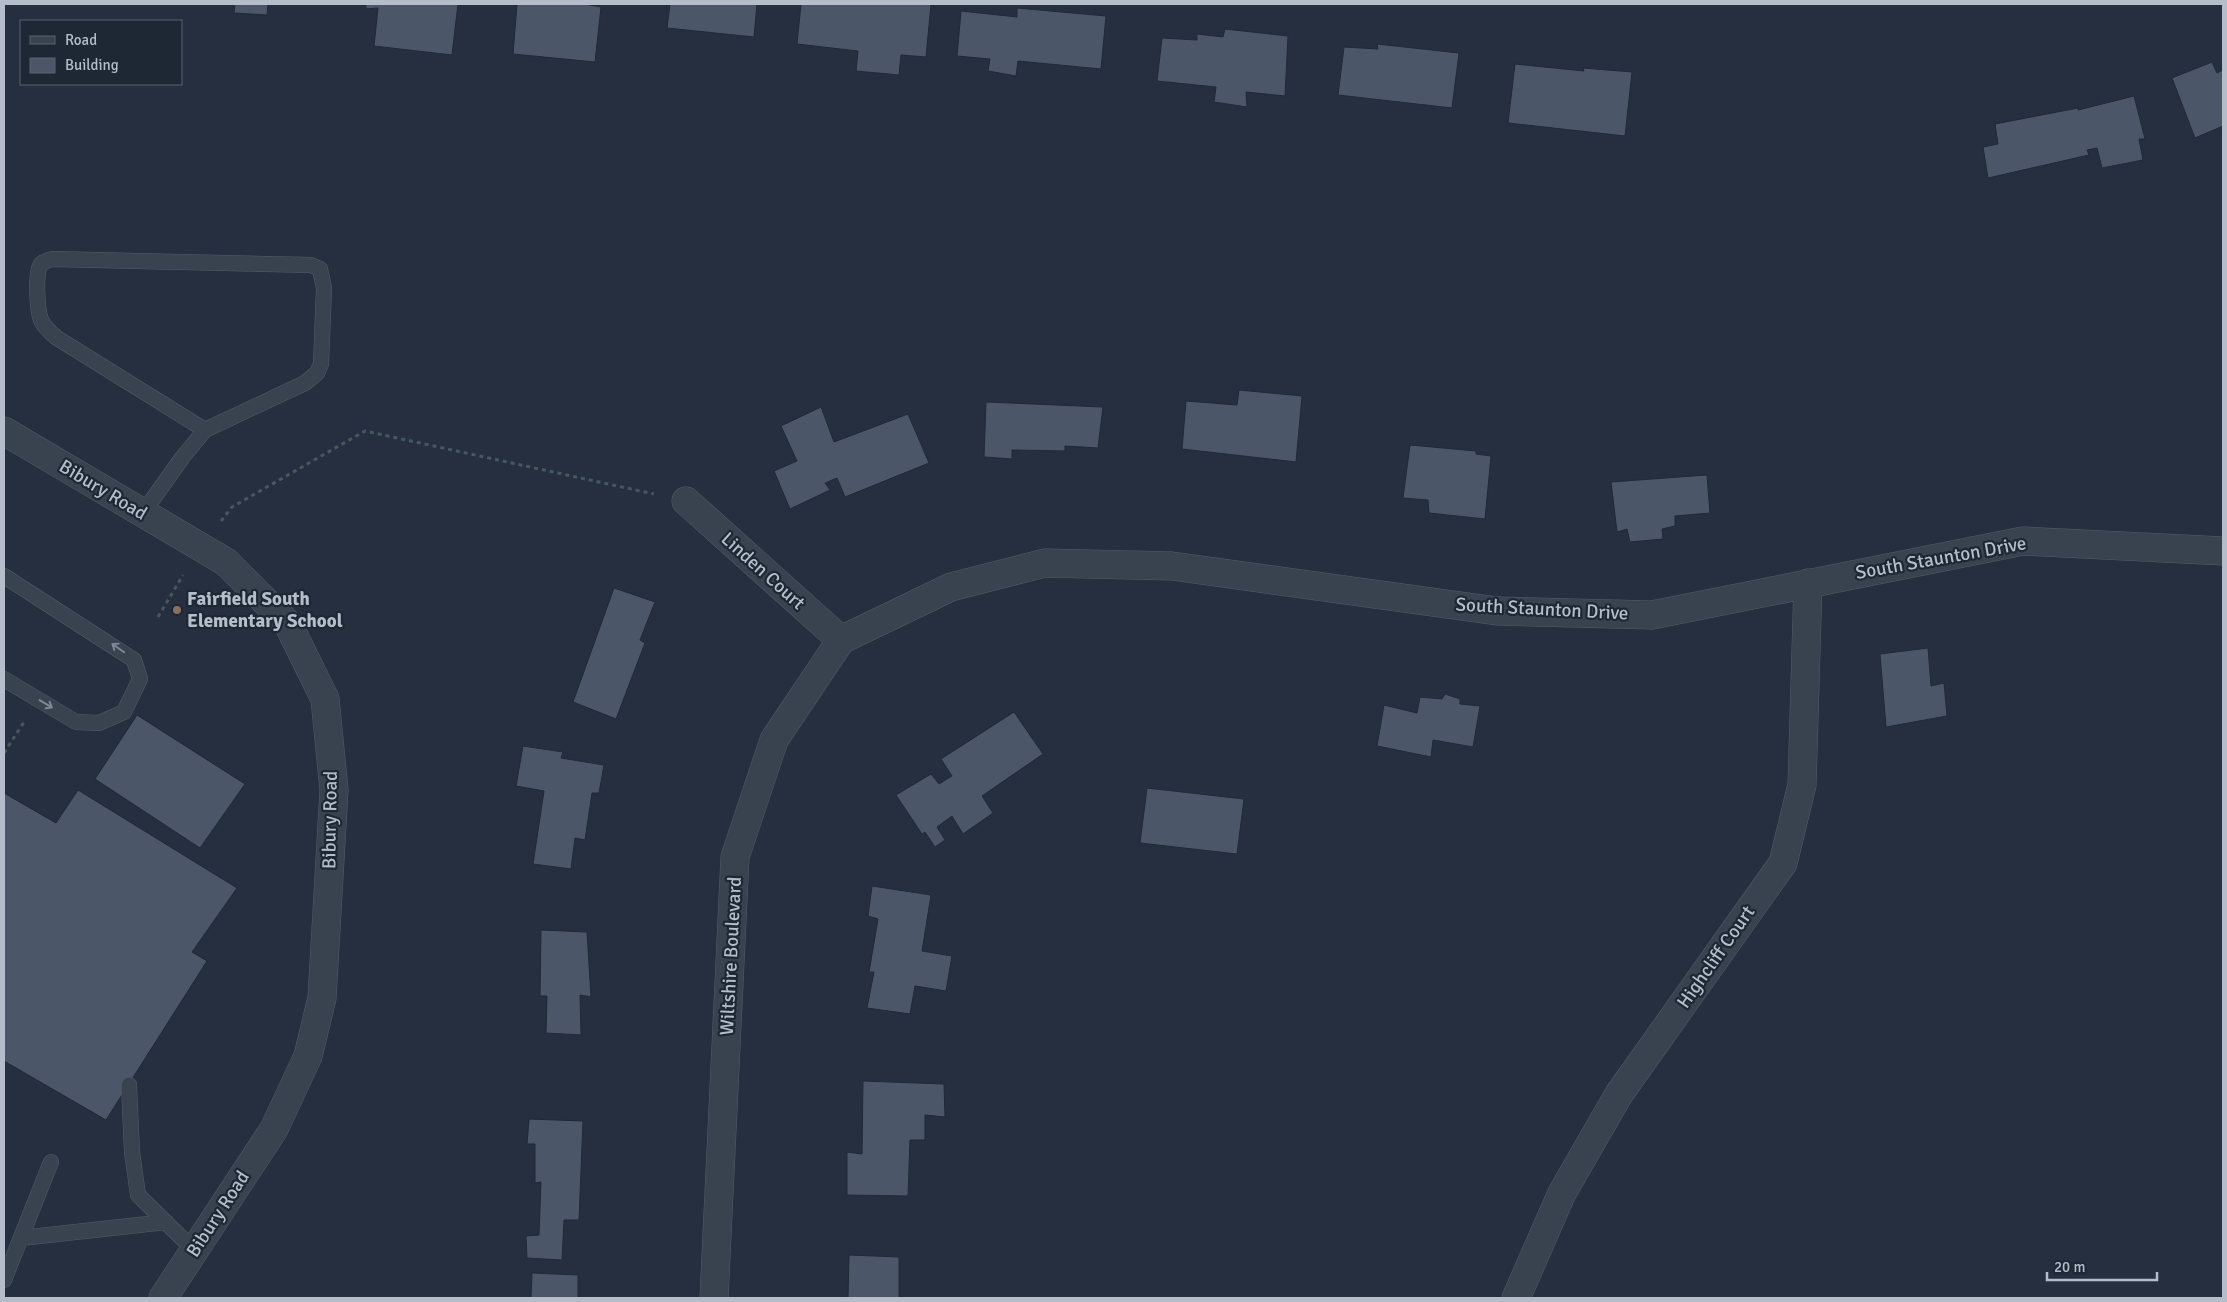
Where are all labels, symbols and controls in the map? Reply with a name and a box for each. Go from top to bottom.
legend [20,20,182,85]
text: Road [65,31,97,49]
text: Building [65,56,119,74]
street label: Bibury Road [55,454,151,526]
street label: Linden Court [716,527,810,615]
street label: South Staunton Drive [1854,531,2028,585]
place label: Fairfield South Elementary School [187,587,343,633]
street label: South Staunton Drive [1455,592,1629,626]
marker: Fairfield South Elementary School [171,604,183,616]
one-way arrow [111,643,125,653]
one-way arrow [38,699,52,709]
street label: Bibury Road [317,771,343,869]
street label: Wiltshire Boulevard [715,876,747,1036]
street label: Highcliff Court [1672,901,1760,1013]
street label: Bibury Road [181,1166,255,1262]
scale bar [2047,1250,2157,1282]
text: 20 m [2054,1258,2085,1276]

